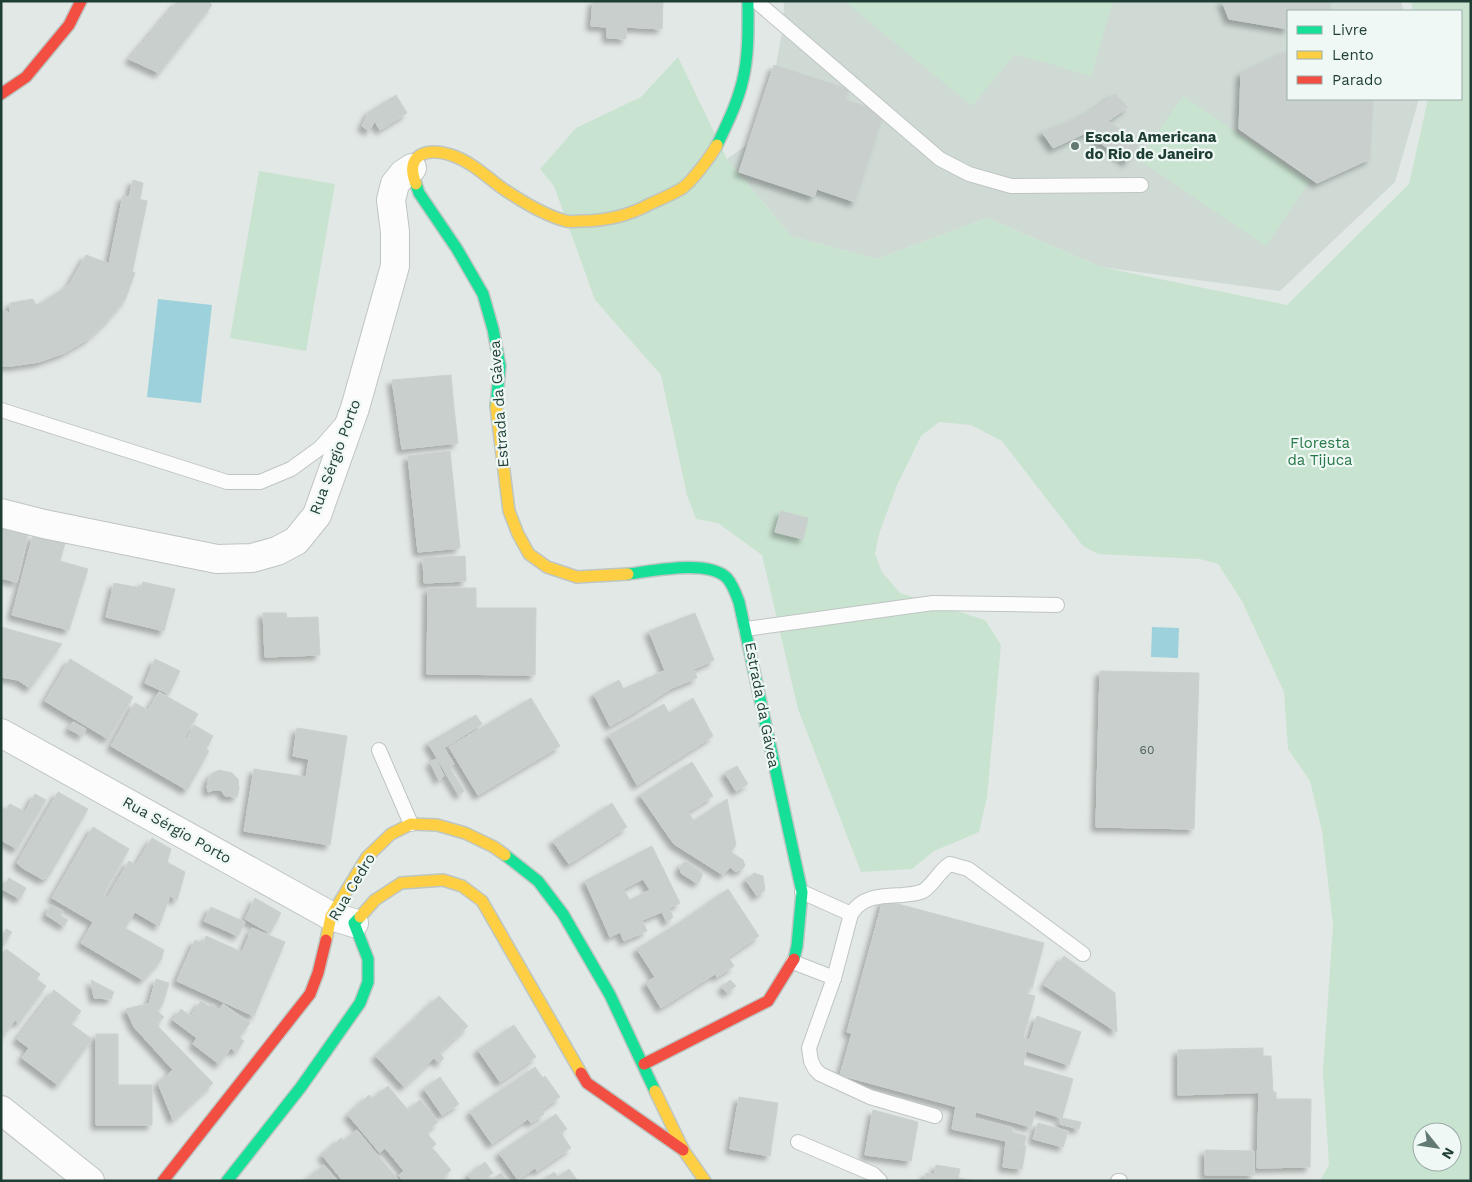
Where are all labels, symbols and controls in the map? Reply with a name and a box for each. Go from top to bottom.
legend [1287,10,1462,100]
text: Livre [1332,21,1367,39]
text: Lento [1332,46,1374,64]
text: Parado [1332,71,1382,89]
place label: Escola Americana do Rio de Janeiro [1085,128,1217,163]
marker: Escola Americana do Rio de Janeiro [1069,140,1081,152]
street label: Estrada da Gávea [486,339,512,468]
street label: Rua Sérgio Porto [306,397,364,517]
park label: Floresta da Tijuca [1287,434,1353,469]
street label: Estrada da Gávea [741,641,783,770]
house number: 60 [1140,743,1154,757]
street label: Rua Sérgio Porto [120,793,234,867]
street label: Rua Cedro [325,850,379,924]
north arrow [1412,1122,1462,1172]
text: N [1439,1145,1458,1162]

